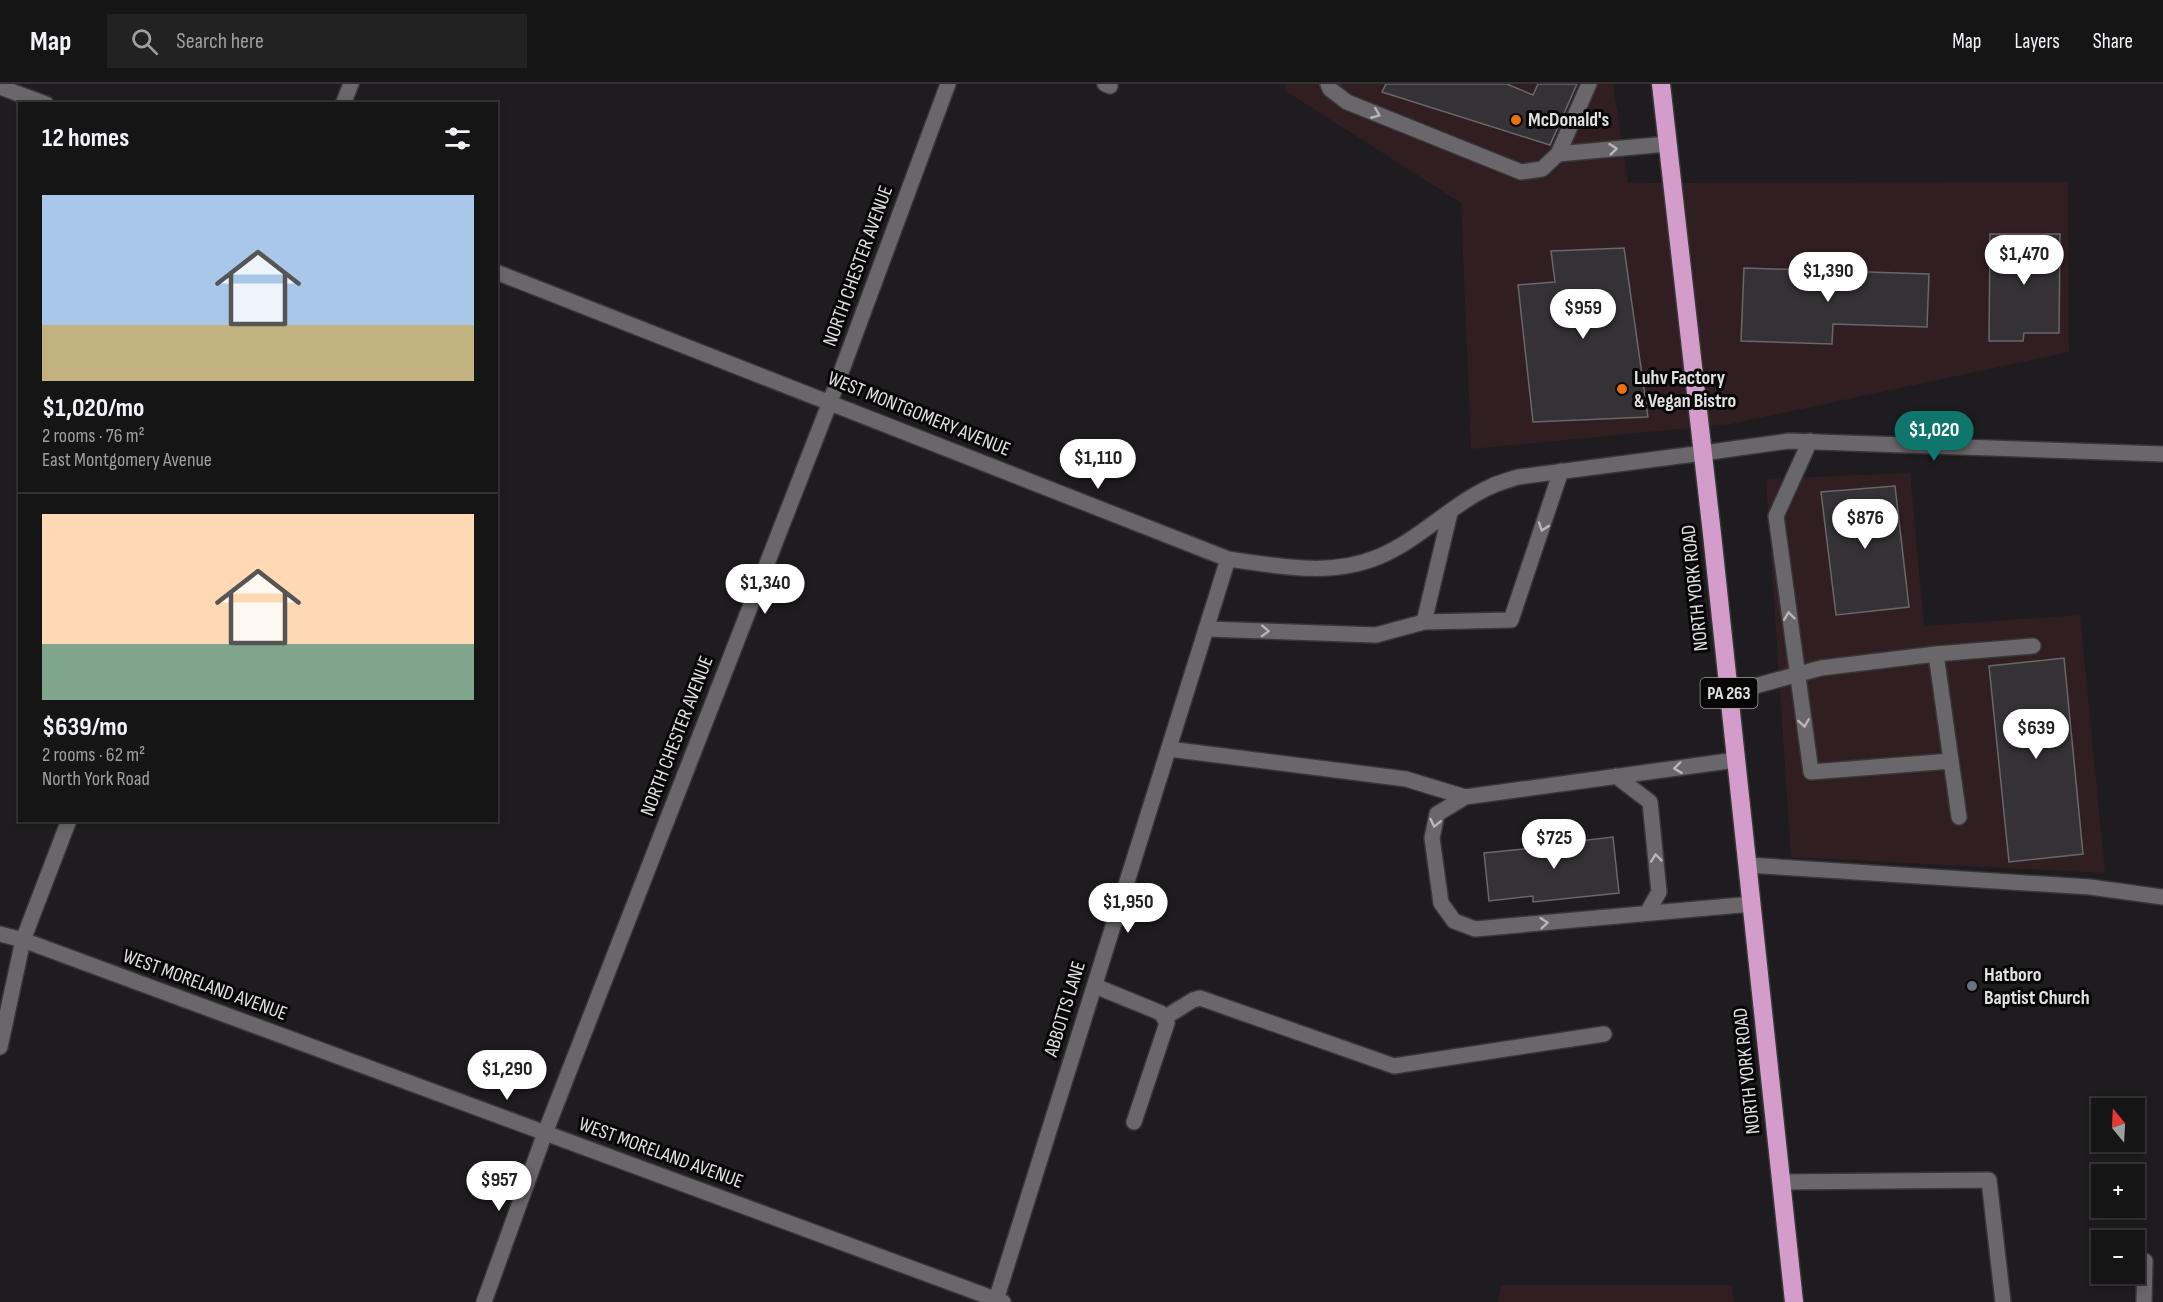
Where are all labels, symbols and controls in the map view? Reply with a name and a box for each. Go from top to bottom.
search box [107,14,527,68]
text: Map [30,25,71,58]
icon: search [128,25,161,58]
text: Search here [176,28,264,55]
text: Map [1952,29,1981,54]
text: Layers [2014,29,2060,54]
text: Share [2093,29,2133,54]
one-way arrow [1370,107,1381,119]
place label: McDonald's [1528,108,1610,132]
marker: McDonald's [1509,113,1523,127]
icon: filters [441,122,474,155]
text: 12 homes [42,123,129,154]
one-way arrow [1608,143,1618,156]
street label: NORTH CHESTER AVENUE [818,182,898,350]
icon: home [204,234,312,342]
pin: $1,470 [1975,235,2073,286]
text: $1,470 [1999,242,2049,266]
pin: $1,390 [1779,252,1877,303]
text: $1,390 [1802,259,1854,283]
pin: $959 [1547,289,1619,340]
text: $959 [1564,296,1602,320]
street label: WEST MONTGOMERY AVENUE [824,366,1014,462]
place label: Luhv Factory & Vegan Bistro [1634,366,1736,413]
marker: Luhv Factory & Vegan Bistro [1615,382,1629,396]
text: $1,020/mo [42,393,144,424]
pin: $1,020 [1885,411,1983,462]
text: $1,020 [1909,418,1959,442]
text: 2 rooms · 76 m² [42,424,145,448]
pin: $1,110 [1049,439,1147,490]
text: $1,110 [1074,446,1122,470]
text: East Montgomery Avenue [42,448,212,472]
pin: $876 [1829,499,1901,550]
text: $876 [1846,506,1884,530]
one-way arrow [1537,521,1550,532]
street label: NORTH YORK ROAD [1676,524,1714,652]
icon: home [204,553,312,661]
pin: $1,340 [716,564,814,615]
text: $1,340 [740,571,790,595]
one-way arrow [1784,612,1796,621]
one-way arrow [1260,625,1269,638]
street label: NORTH CHESTER AVENUE [635,653,719,819]
road number: PA 263 [1700,678,1758,708]
pin: $639 [2000,709,2072,760]
text: $639/mo [42,712,128,743]
text: $639 [2017,716,2055,740]
one-way arrow [1797,718,1810,728]
text: 2 rooms · 62 m² [42,743,145,767]
one-way arrow [1674,761,1683,774]
text: North York Road [42,767,150,791]
one-way arrow [1429,818,1442,828]
pin: $725 [1518,819,1590,870]
text: $725 [1536,826,1572,850]
one-way arrow [1650,854,1663,863]
pin: $1,950 [1079,883,1177,934]
text: $1,950 [1103,890,1153,914]
one-way arrow [1540,917,1549,930]
street label: WEST MORELAND AVENUE [120,944,290,1026]
street label: ABBOTTS LANE [1039,958,1091,1061]
place label: Hatboro Baptist Church [1984,963,2090,1010]
marker: Hatboro Baptist Church [1965,979,1979,993]
street label: NORTH YORK ROAD [1728,1007,1766,1135]
pin: $1,290 [458,1050,556,1101]
text: $1,290 [482,1057,532,1081]
north arrow [2091,1098,2145,1152]
map controls [2091,1098,2145,1284]
street label: WEST MORELAND AVENUE [576,1112,746,1194]
pin: $957 [463,1161,535,1212]
button: + [2091,1164,2145,1218]
text: $957 [480,1168,518,1192]
button: − [2091,1230,2145,1284]

